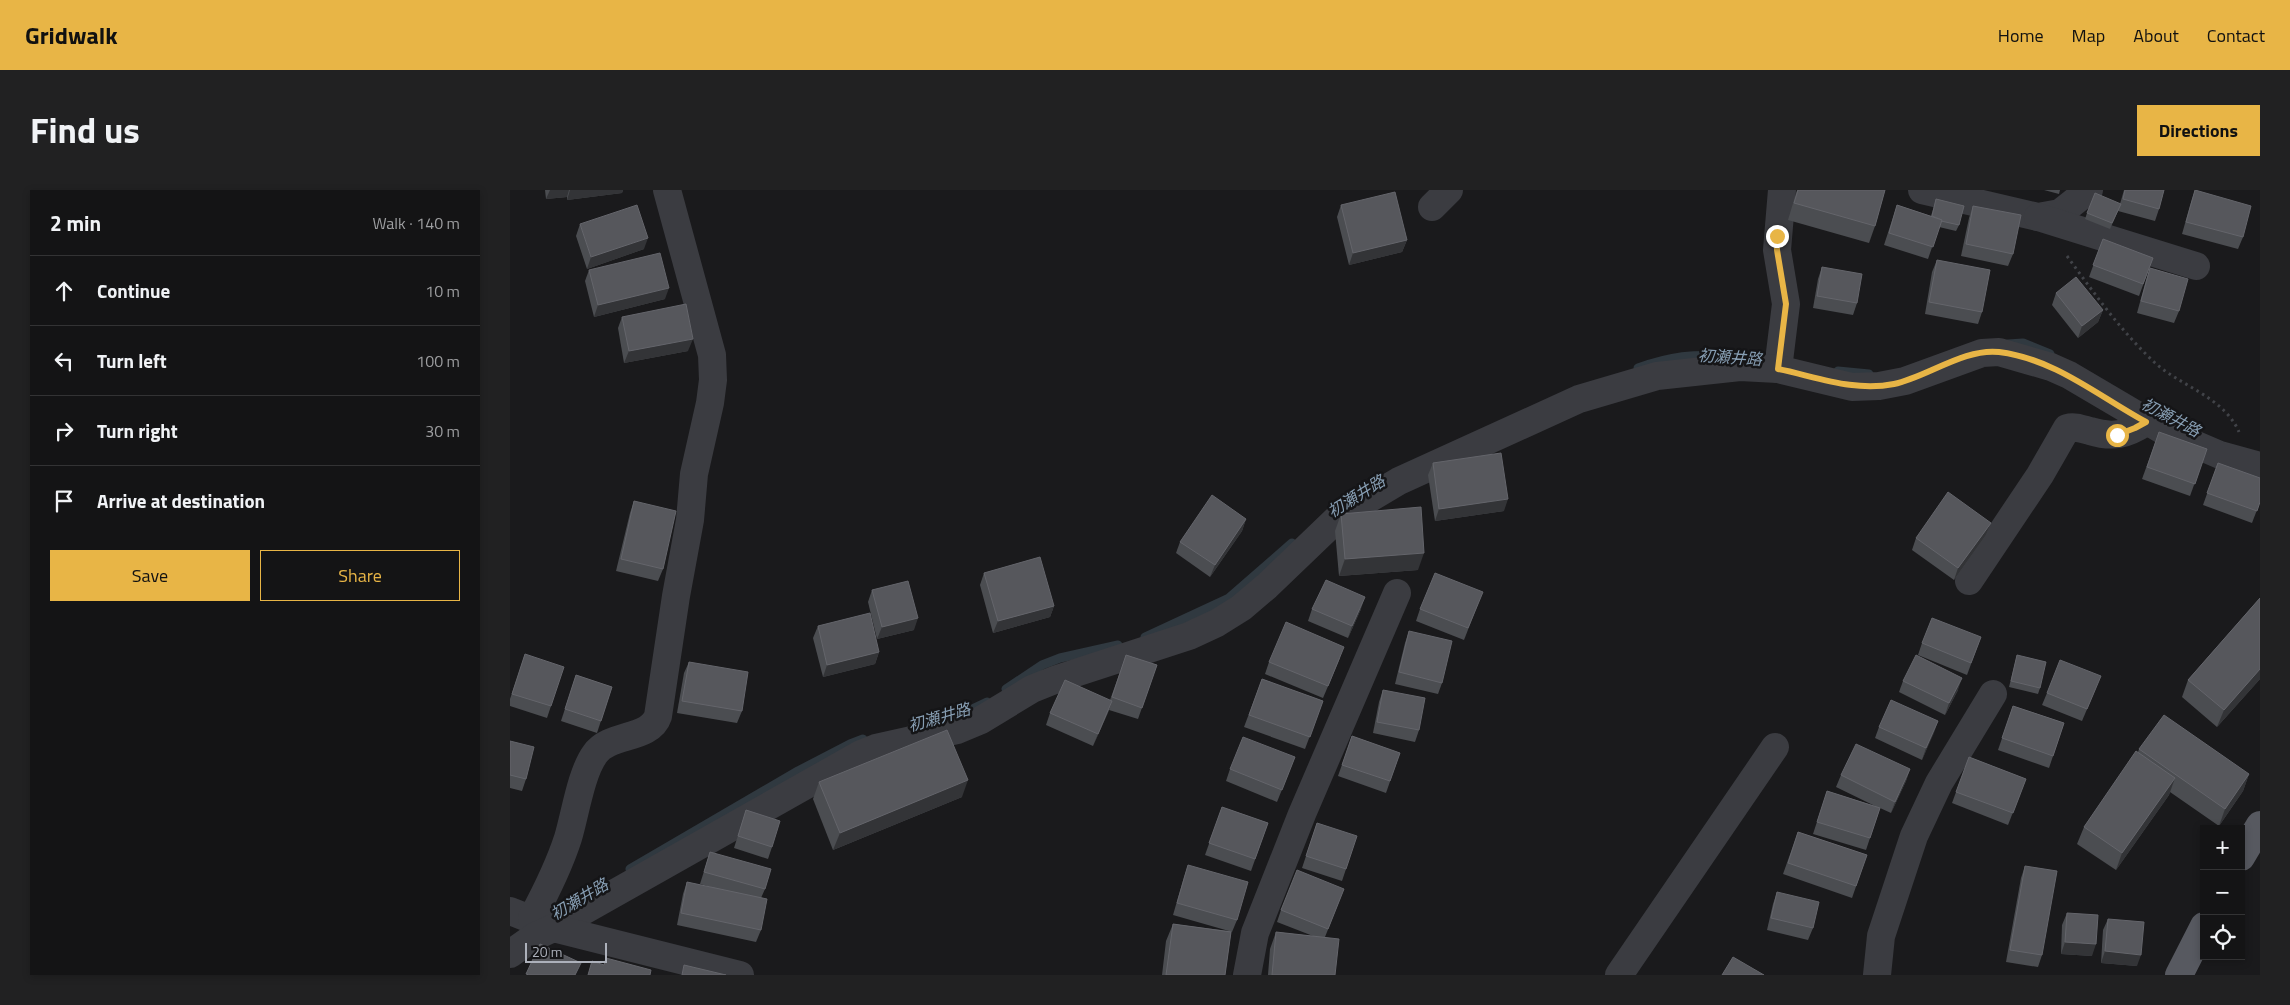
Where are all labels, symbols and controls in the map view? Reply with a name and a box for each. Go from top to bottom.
text: Gridwalk [25,17,118,53]
text: Home [1998,22,2044,49]
text: Map [2072,22,2105,49]
text: About [2133,22,2179,49]
text: Contact [2207,22,2265,49]
text: Find us [30,103,140,157]
button: Directions [2137,105,2260,156]
text: 2 min [50,207,101,239]
text: Walk · 140 m [372,211,460,235]
route end [1766,225,1789,248]
text: Continue [97,276,170,305]
icon: ahead [50,277,78,305]
text: 10 m [425,279,460,303]
water label: 初瀬井路 [1697,343,1765,371]
text: Turn left [97,346,167,375]
icon: left [50,347,78,375]
text: 100 m [416,349,460,373]
water label: 初瀬井路 [2137,391,2207,444]
text: Turn right [97,416,178,445]
icon: right [50,417,78,445]
text: 30 m [425,419,460,443]
route start [2106,424,2129,447]
water label: 初瀬井路 [1322,468,1391,523]
text: Arrive at destination [97,486,265,515]
icon: arrive [50,487,78,515]
button: Save [50,550,250,601]
button: Share [260,550,460,601]
water label: 初瀬井路 [905,696,975,737]
map controls [2200,825,2245,960]
button: + [2200,825,2245,870]
button: − [2200,870,2245,915]
water label: 初瀬井路 [545,871,614,926]
button: locate [2200,915,2245,960]
scale bar [525,940,608,963]
text: 20 m [532,941,562,962]

